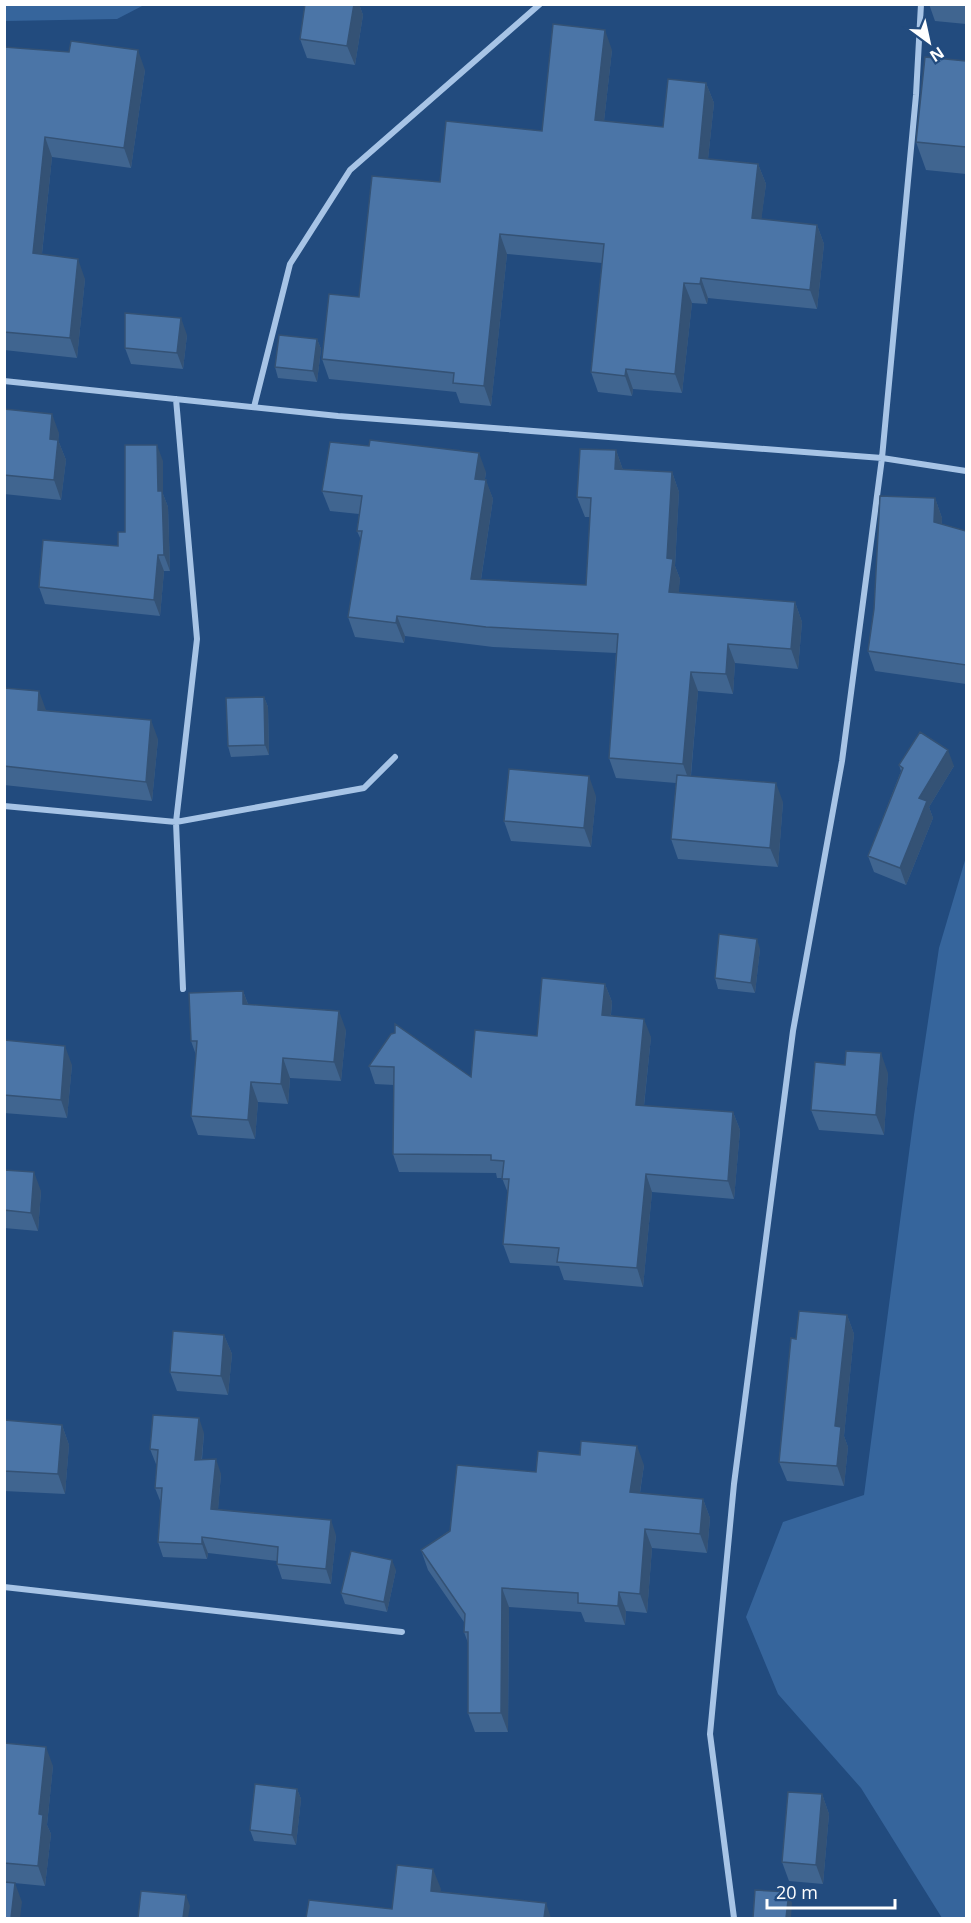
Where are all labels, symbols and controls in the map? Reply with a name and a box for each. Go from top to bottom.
north arrow [899,12,959,72]
text: N [926,42,949,67]
scale bar [767,1872,894,1910]
text: 20 m [776,1880,818,1904]

